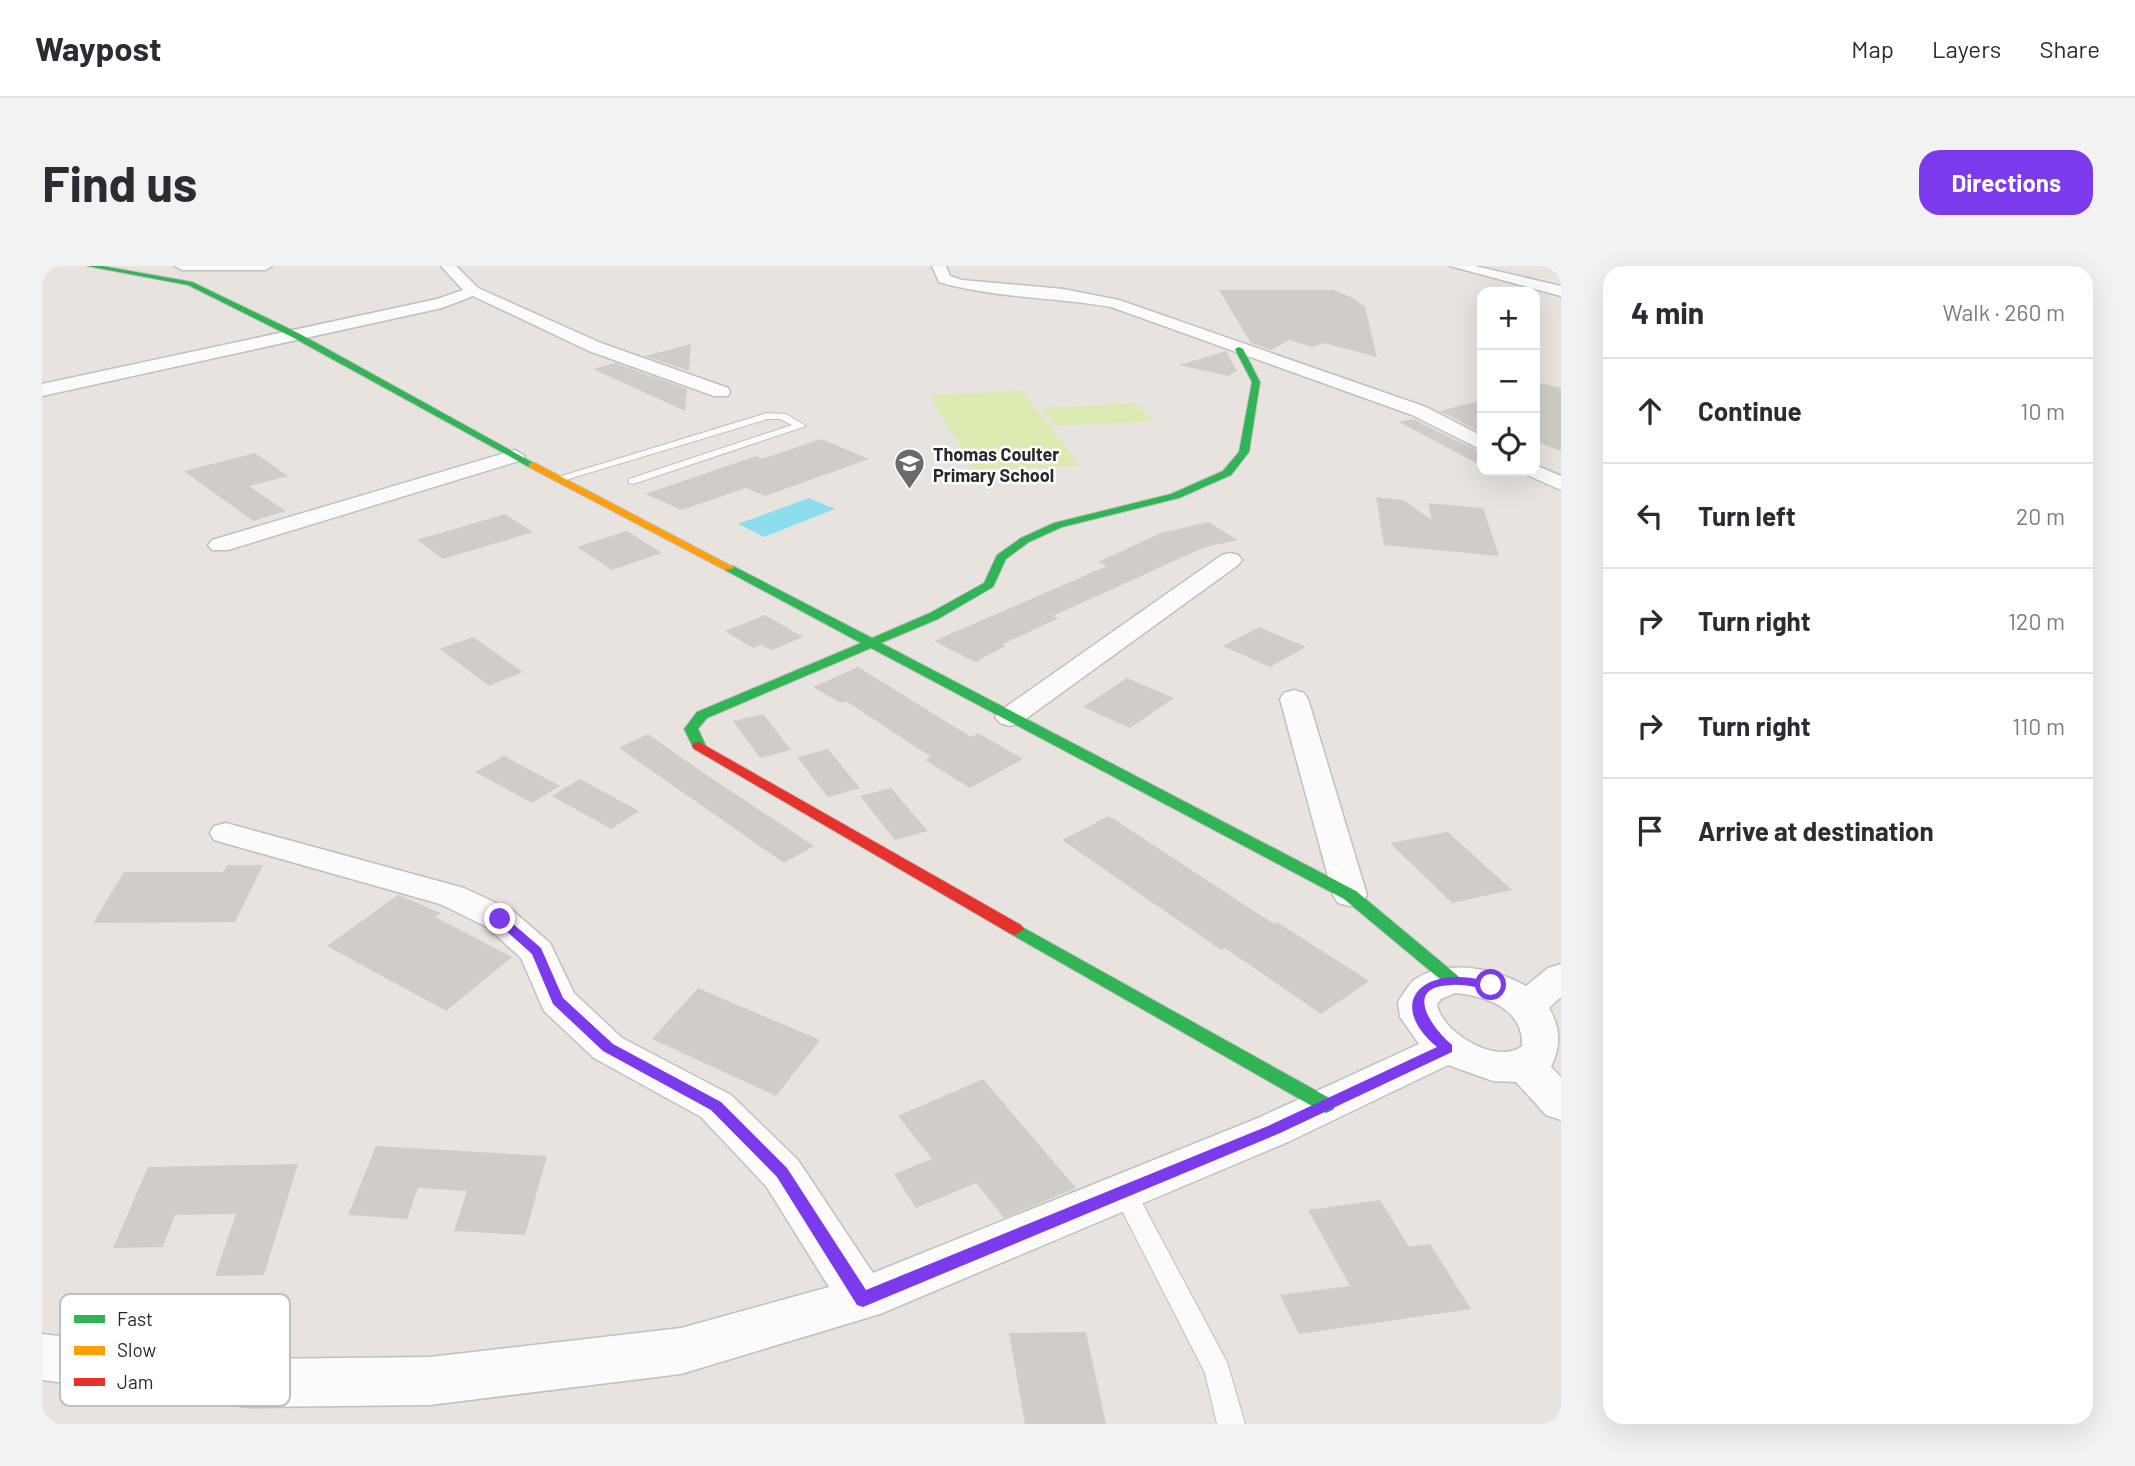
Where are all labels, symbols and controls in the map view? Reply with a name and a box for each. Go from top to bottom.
text: Waypost [35,28,162,68]
text: Map [1851,34,1894,63]
text: Layers [1932,34,2001,63]
text: Share [2039,34,2100,63]
button: Directions [1919,150,2093,215]
text: Find us [42,153,197,212]
map controls [1477,287,1540,476]
button: + [1477,287,1540,350]
text: 4 min [1631,294,1704,330]
text: Walk · 260 m [1943,298,2065,326]
button: − [1477,350,1540,413]
icon: ahead [1631,392,1669,430]
text: Continue [1698,395,1802,426]
text: 10 m [2020,397,2065,425]
button: locate [1477,413,1540,476]
place label: Thomas Coulter Primary School [933,443,1059,486]
school or university icon: Thomas Coulter Primary School [893,447,927,491]
icon: left [1631,497,1669,535]
text: Turn left [1698,500,1796,531]
text: 20 m [2016,502,2065,530]
icon: right [1631,602,1669,640]
text: Turn right [1698,605,1811,636]
text: 120 m [2008,607,2065,635]
icon: right [1631,707,1669,745]
text: Turn right [1698,710,1811,741]
text: 110 m [2012,712,2065,740]
icon: arrive [1631,812,1669,850]
text: Arrive at destination [1698,815,1934,846]
route end [484,903,515,934]
route start [1475,969,1506,1000]
legend [60,1294,290,1406]
text: Fast [117,1307,153,1330]
text: Slow [117,1338,156,1361]
text: Jam [117,1370,153,1393]

